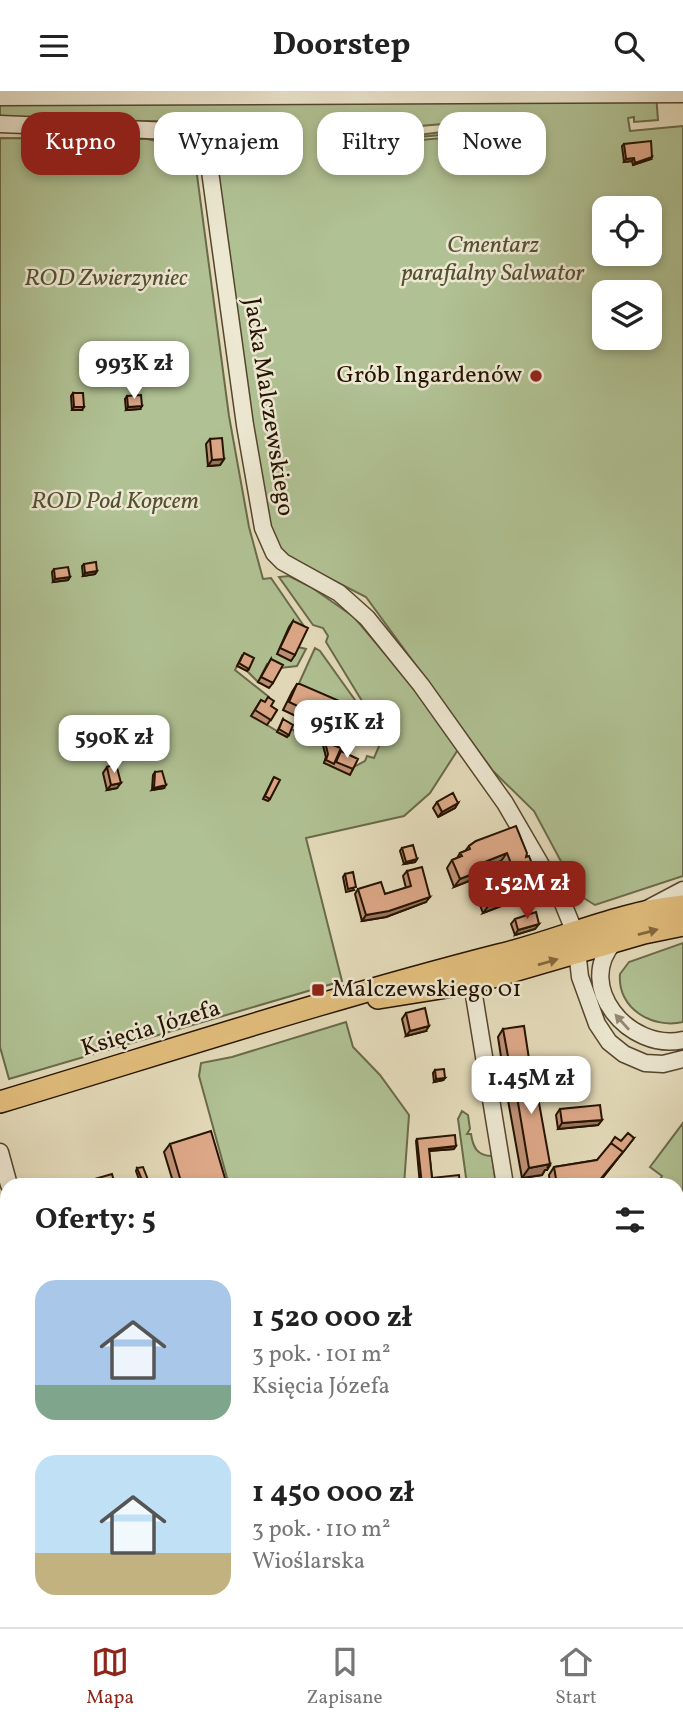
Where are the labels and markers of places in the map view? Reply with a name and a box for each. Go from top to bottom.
pin: 993K zł [69,341,199,401]
place label: Grób Ingardenów [337,359,522,393]
marker: Grób Ingardenów [528,368,544,384]
pin: 951K zł [282,701,412,760]
pin: 590K zł [49,715,179,775]
pin: 1.52M zł [455,861,599,921]
place label: Malczewskiego 01 [332,973,521,1007]
marker: Malczewskiego 01 [310,982,326,998]
pin: 1.45M zł [459,1056,603,1116]

